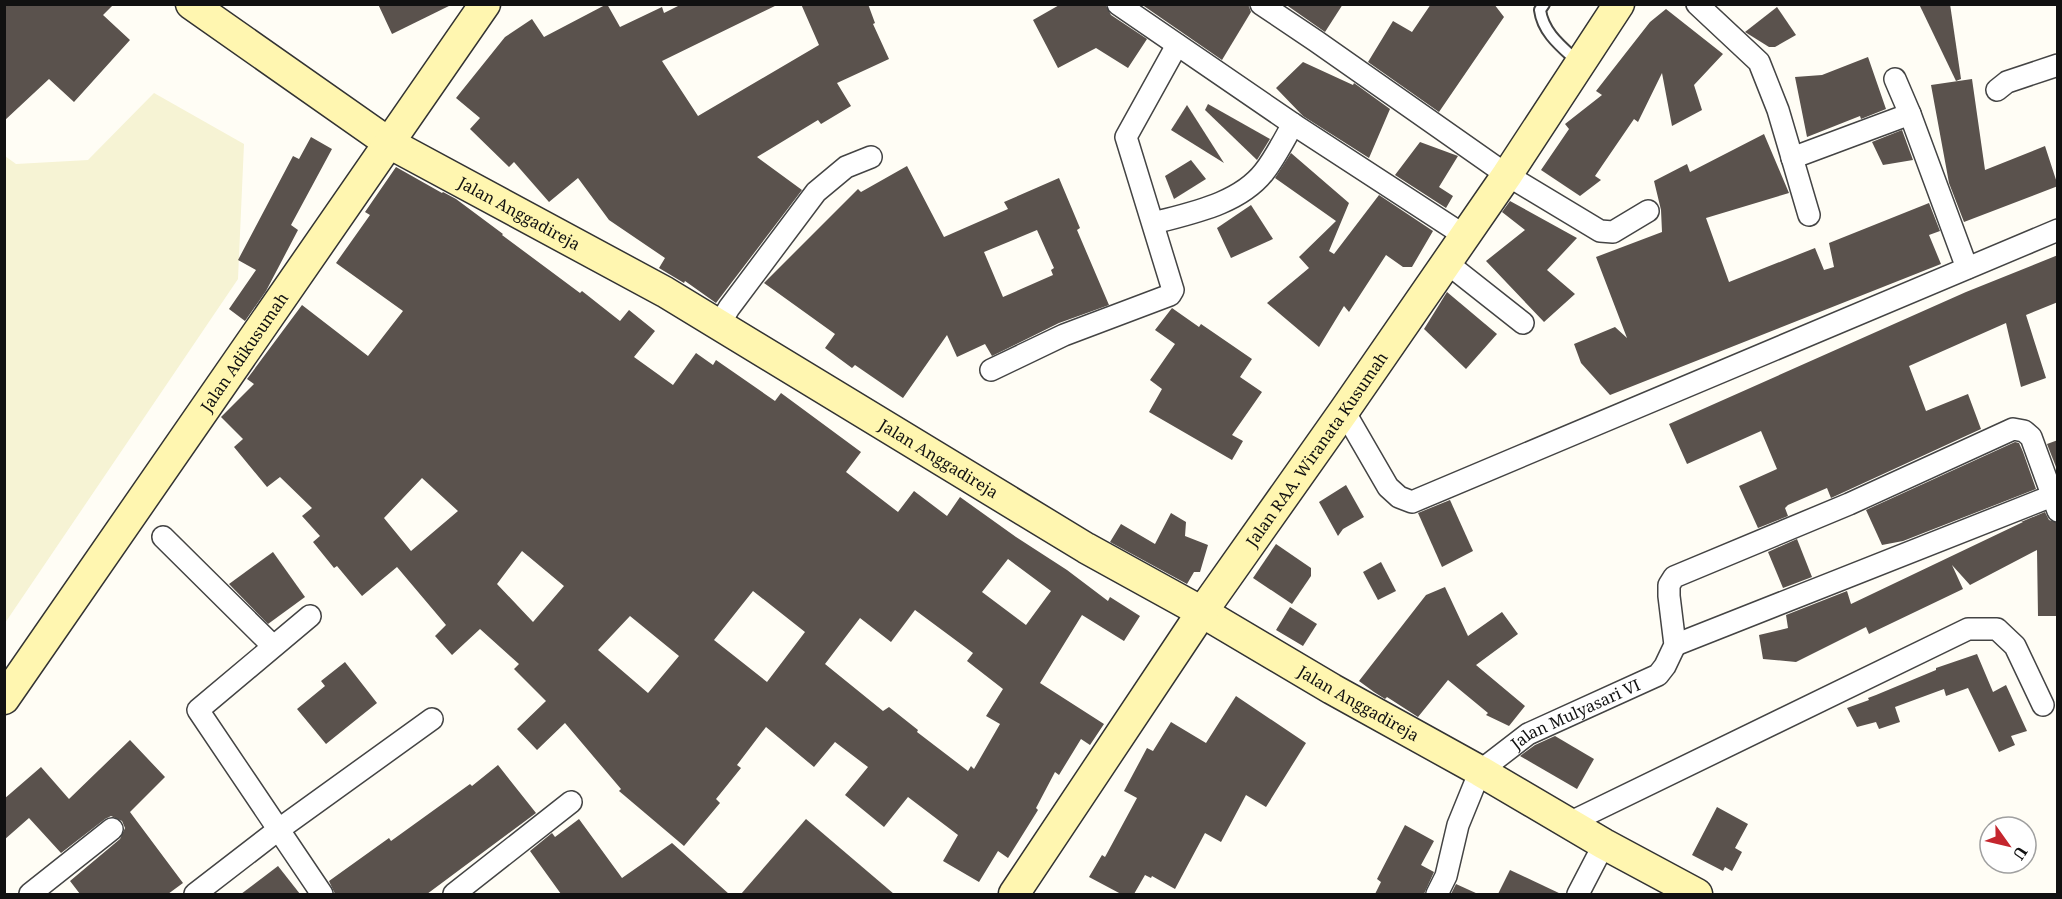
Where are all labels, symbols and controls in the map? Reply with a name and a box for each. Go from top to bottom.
street label: Jalan Anggadireja [453,171,584,255]
street label: Jalan Adikusumah [195,288,293,417]
street label: Jalan RAA. Wiranata Kusumah [1240,347,1393,552]
street label: Jalan Anggadireja [874,413,1003,503]
street label: Jalan Anggadireja [1293,660,1423,746]
street label: Jalan Mulyasari VI [1505,673,1644,755]
north arrow [1978,815,2038,875]
text: U [2008,842,2033,865]

